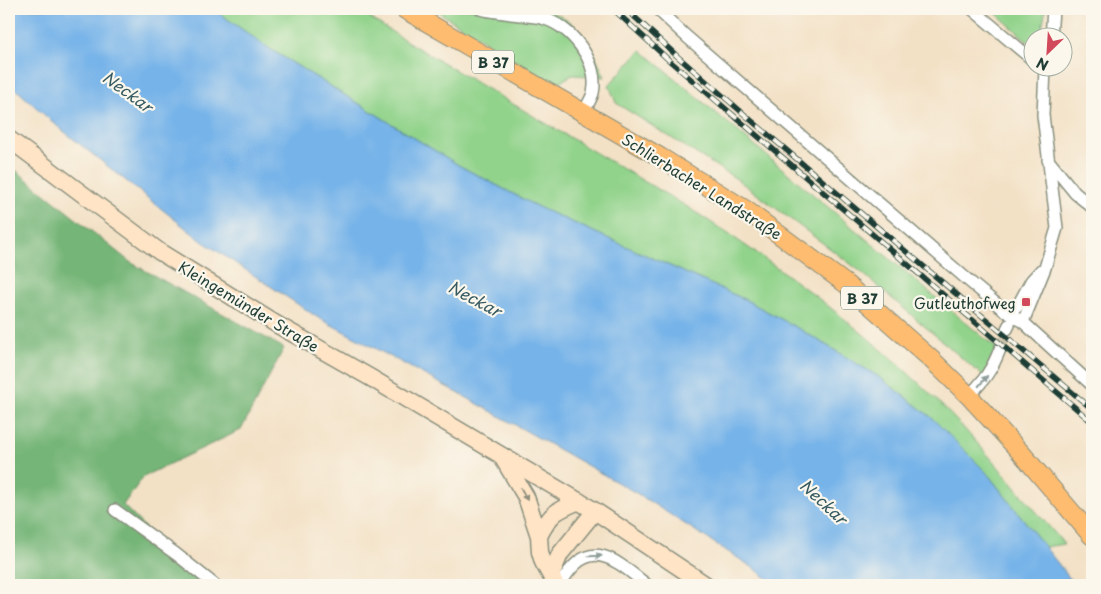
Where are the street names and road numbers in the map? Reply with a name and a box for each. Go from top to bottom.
road number: B 37 [472,51,514,74]
street label: Schlierbacher Landstraße [618,127,786,245]
street label: Kleingemünder Straße [174,255,324,357]
road number: B 37 [841,286,883,310]

